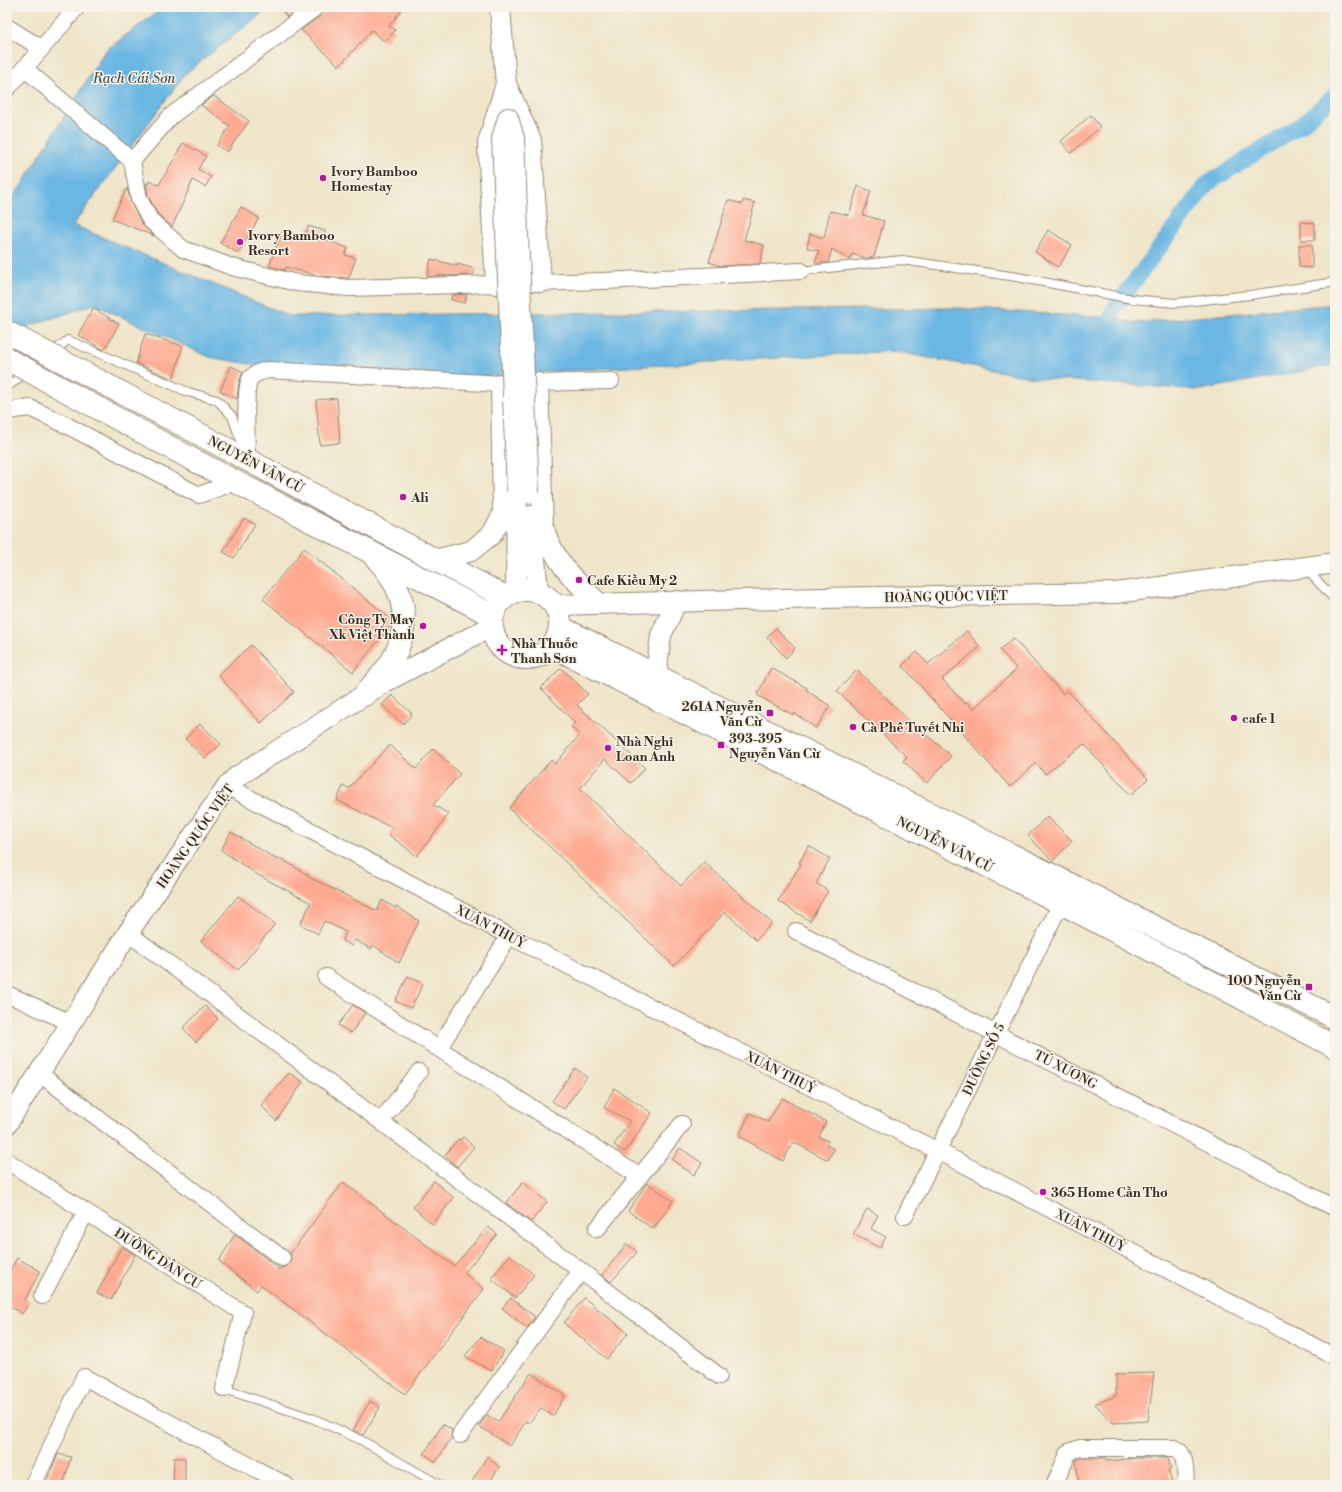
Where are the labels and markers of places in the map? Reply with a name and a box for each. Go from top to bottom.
place label: Ivory Bamboo Homestay [331,164,418,195]
marker: Ivory Bamboo Homestay [318,173,328,183]
place label: Ivory Bamboo Resort [248,228,335,259]
marker: Ivory Bamboo Resort [235,237,245,247]
place label: Ali [410,490,429,506]
marker: Ali [398,492,408,502]
place label: Cafe Kiều My 2 [587,573,677,589]
marker: Cafe Kiều My 2 [574,575,584,585]
place label: Công Ty May Xk Việt Thành [328,612,415,643]
marker: Công Ty May Xk Việt Thành [418,621,428,631]
place label: Nhà Thuốc Thanh Sơn [511,636,578,667]
marker: Nhà Thuốc Thanh Sơn [496,644,508,656]
place label: 261A Nguyễn Văn Cừ [682,699,763,730]
marker: 261A Nguyễn Văn Cừ [765,708,775,718]
place label: cafe 1 [1242,711,1276,727]
marker: cafe 1 [1229,713,1239,723]
place label: Cà Phê Tuyết Nhi [861,720,964,736]
marker: Cà Phê Tuyết Nhi [848,722,858,732]
place label: 393-395 Nguyễn Văn Cừ [729,731,821,762]
place label: Nhà Nghỉ Loan Anh [616,734,675,765]
marker: 393-395 Nguyễn Văn Cừ [716,740,726,750]
marker: Nhà Nghỉ Loan Anh [603,743,613,753]
place label: 100 Nguyễn Văn Cừ [1227,973,1302,1004]
marker: 100 Nguyễn Văn Cừ [1304,982,1314,992]
place label: 365 Home Cần Thơ [1051,1185,1168,1201]
marker: 365 Home Cần Thơ [1038,1187,1048,1197]

